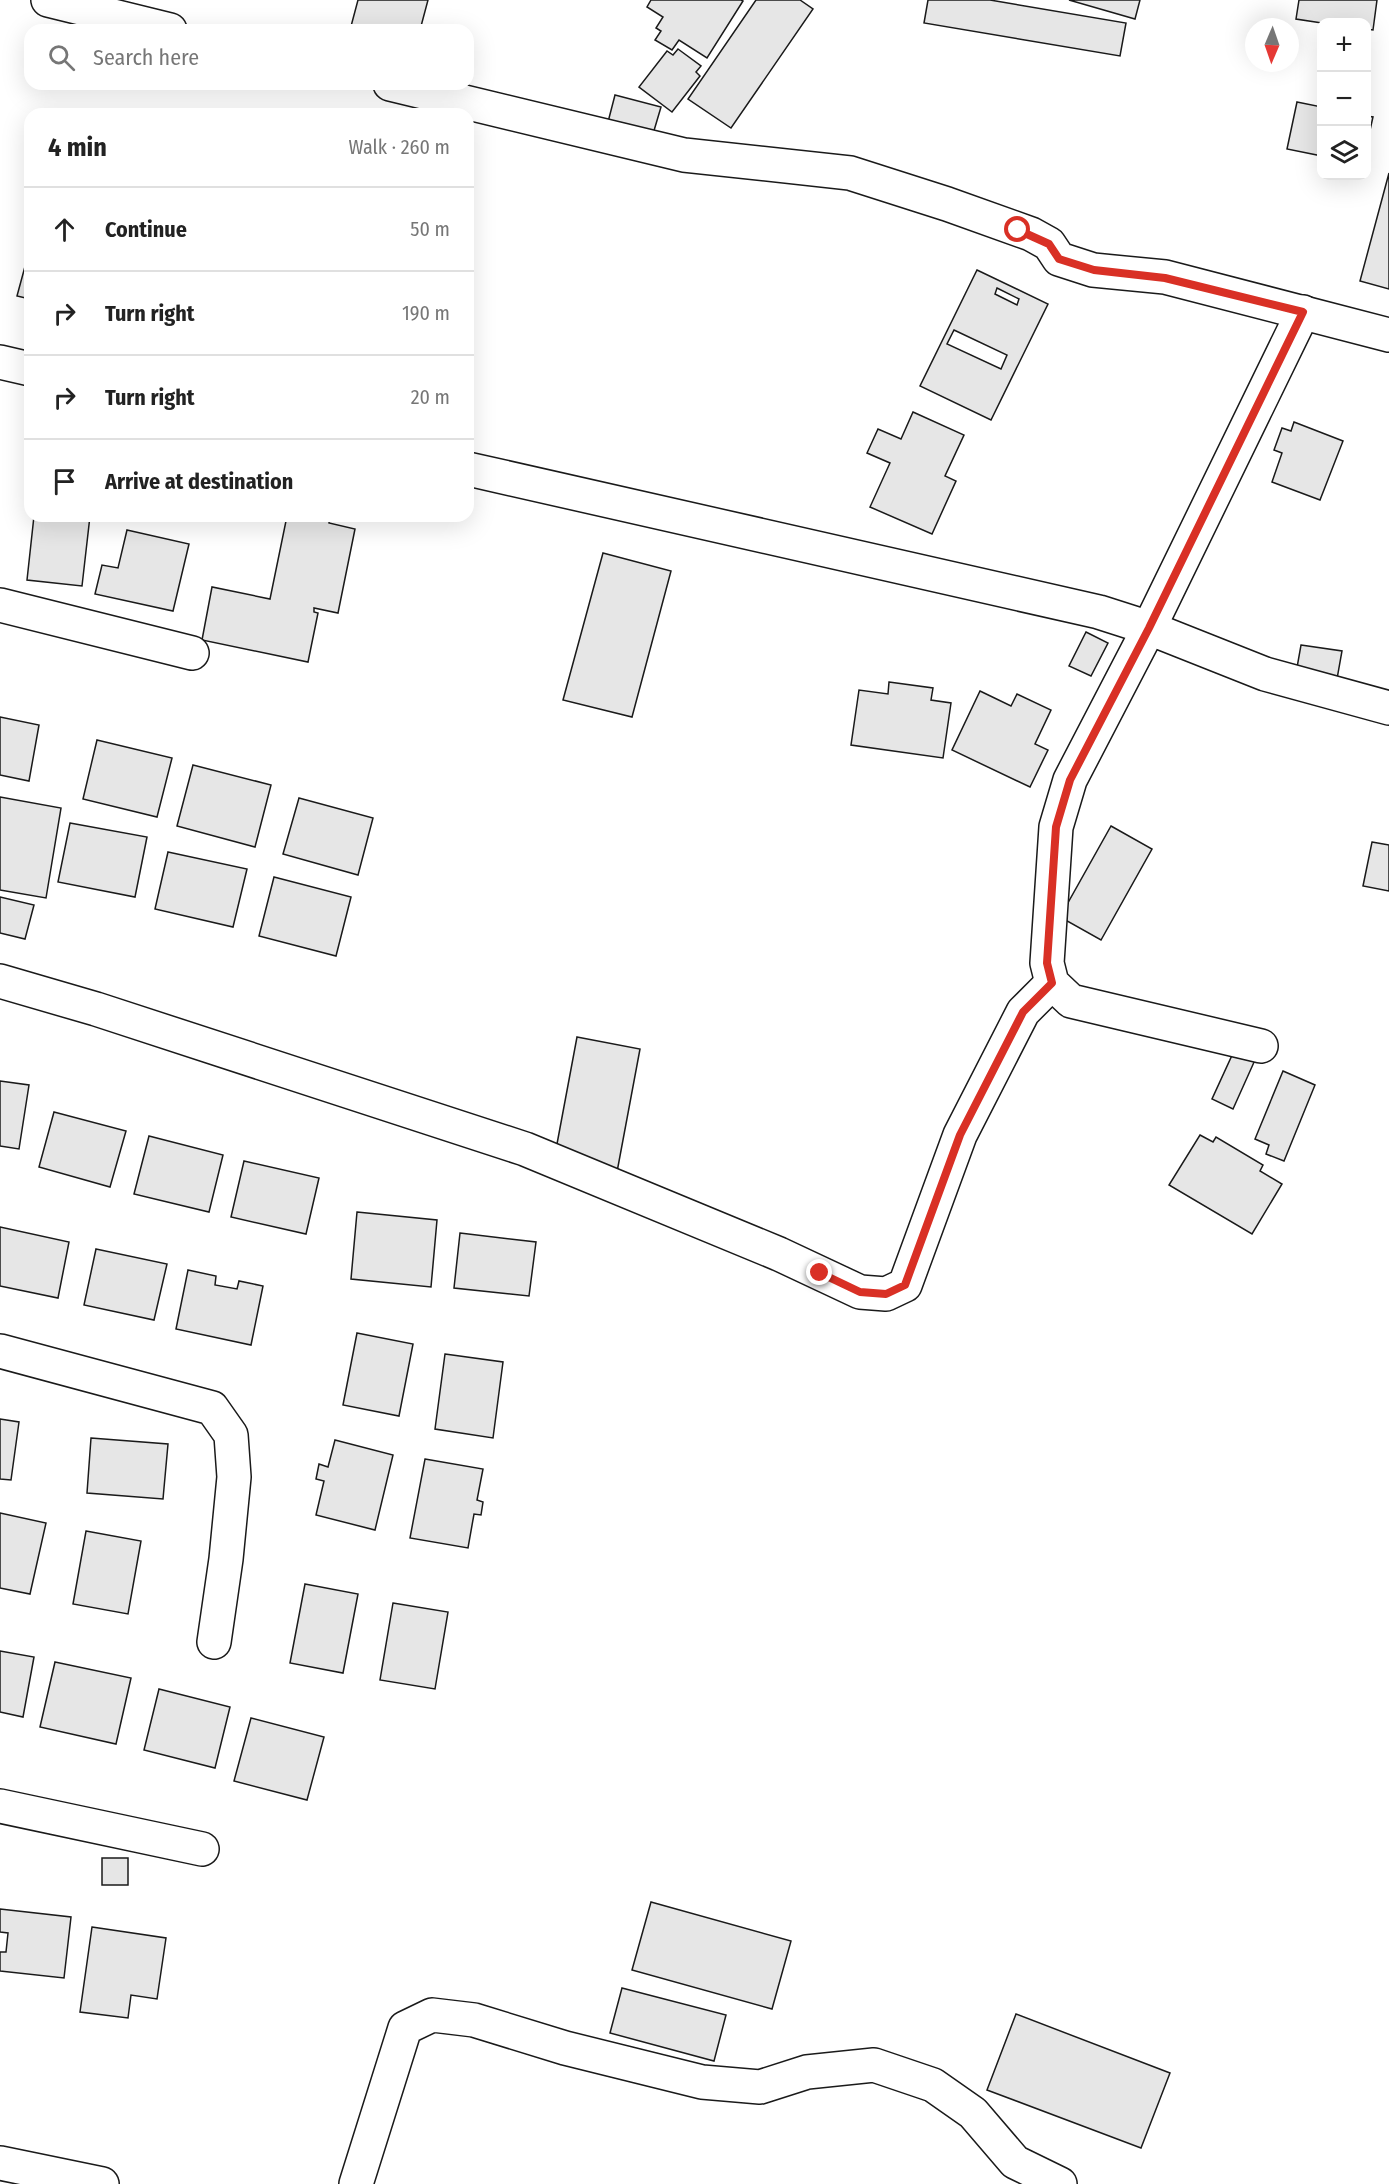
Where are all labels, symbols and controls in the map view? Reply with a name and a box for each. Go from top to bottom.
north arrow [1245,18,1299,72]
map controls [1317,18,1371,180]
button: + [1317,18,1371,72]
search box [24,24,474,90]
icon: search [45,41,78,74]
text: Search here [93,44,199,71]
button: − [1317,72,1371,126]
button: layers [1317,126,1371,180]
text: 4 min [48,132,107,163]
text: Walk · 260 m [349,135,450,159]
icon: ahead [48,213,81,246]
text: Continue [105,216,187,243]
route start [1004,216,1030,242]
text: 50 m [410,217,450,241]
icon: right [48,297,81,330]
text: Turn right [105,300,194,327]
text: 190 m [402,301,450,325]
icon: right [48,381,81,414]
text: Turn right [105,384,194,411]
text: 20 m [411,385,450,409]
icon: arrive [48,465,81,498]
text: Arrive at destination [105,468,293,495]
route end [806,1259,832,1285]

